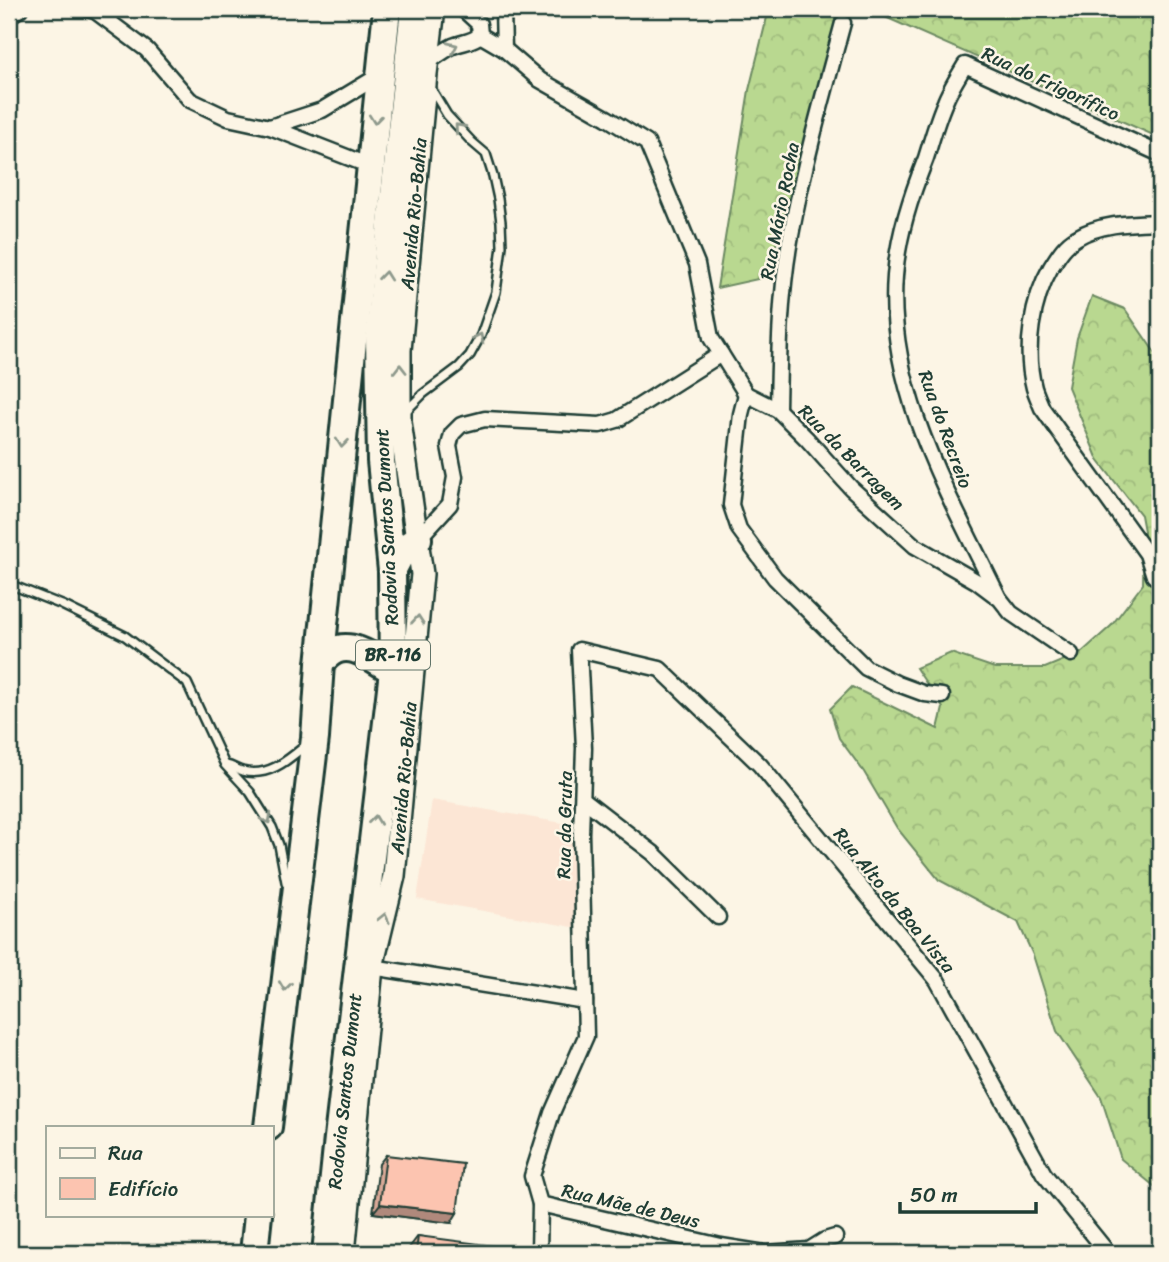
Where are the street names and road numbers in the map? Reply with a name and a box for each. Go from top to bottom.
street label: Rua do Frigorífico [976,37,1125,130]
street label: Avenida Rio-Bahia [390,136,437,293]
street label: Rua Mário Rocha [750,139,809,283]
street label: Rua do Recreio [909,365,982,493]
street label: Rua da Barragem [790,396,913,519]
street label: Rodovia Santos Dumont [365,428,408,626]
road number: BR-116 [356,640,430,670]
street label: Avenida Rio-Bahia [380,700,427,857]
street label: Rua da Gruta [547,770,582,879]
street label: Rua Alto da Boa Vista [825,820,965,981]
street label: Rodovia Santos Dumont [318,991,371,1191]
street label: Rua Mãe de Deus [559,1174,703,1237]

